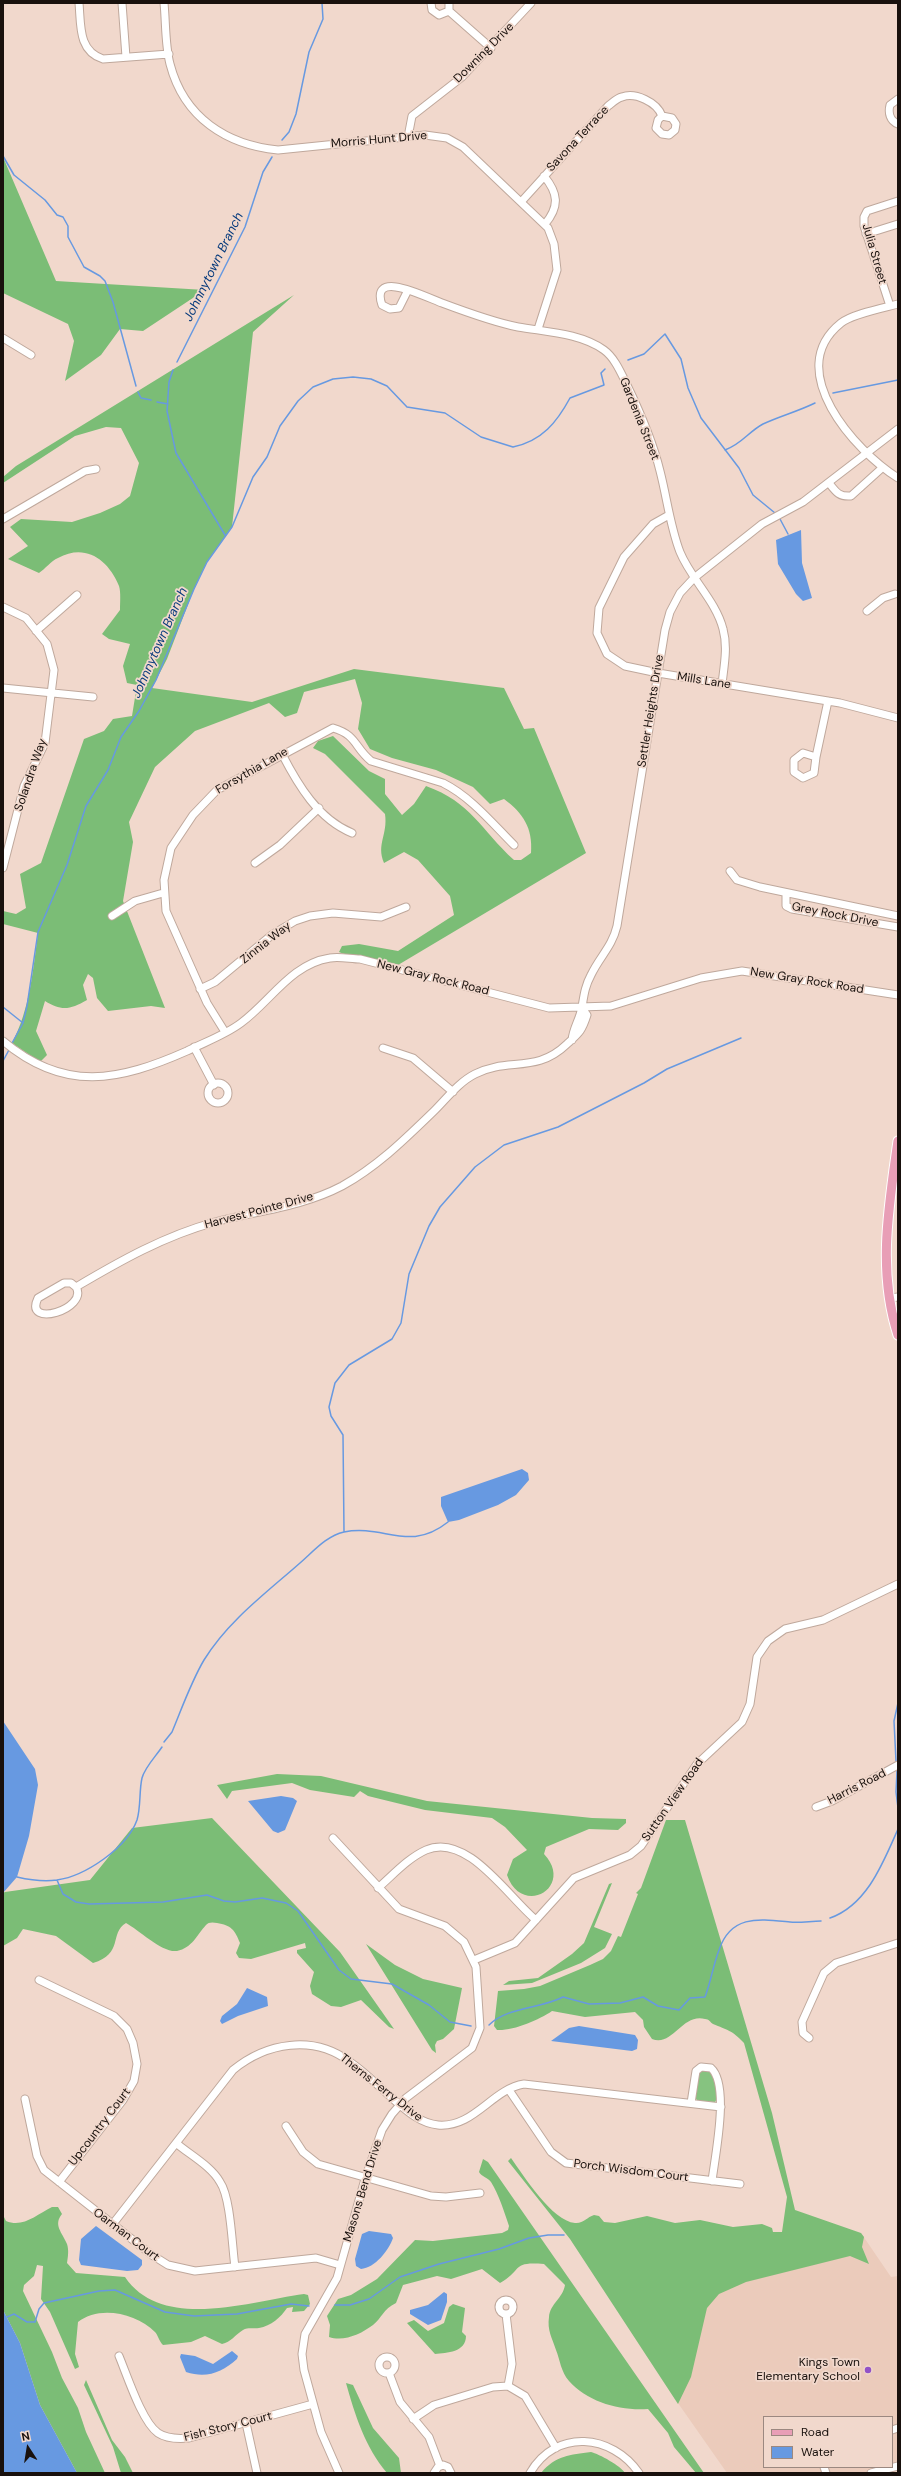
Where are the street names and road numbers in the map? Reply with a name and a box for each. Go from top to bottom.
street label: Downing Drive [451,20,517,86]
street label: Savona Terrace [544,103,612,175]
street label: Morris Hunt Drive [330,129,428,151]
street label: Julia Street [859,222,889,286]
street label: Gardenia Street [616,376,662,462]
street label: Settler Heights Drive [635,654,667,768]
street label: Mills Lane [676,670,732,692]
street label: Solandra Way [12,737,50,813]
street label: Forsythia Lane [213,745,291,797]
street label: Grey Rock Drive [790,900,880,930]
street label: Zinnia Way [238,919,294,967]
street label: New Gray Rock Road [376,957,490,999]
street label: New Gray Rock Road [749,965,865,997]
street label: Harvest Pointe Drive [203,1190,315,1232]
street label: Sutton View Road [639,1756,707,1844]
street label: Harris Road [825,1766,889,1808]
street label: Therns Ferry Drive [337,2051,425,2125]
street label: Upcountry Court [66,2085,134,2169]
street label: Masons Bend Drive [341,2138,385,2244]
street label: Porch Wisdom Court [573,2157,689,2185]
street label: Oarman Court [90,2205,162,2265]
street label: Fish Story Court [183,2409,273,2445]

